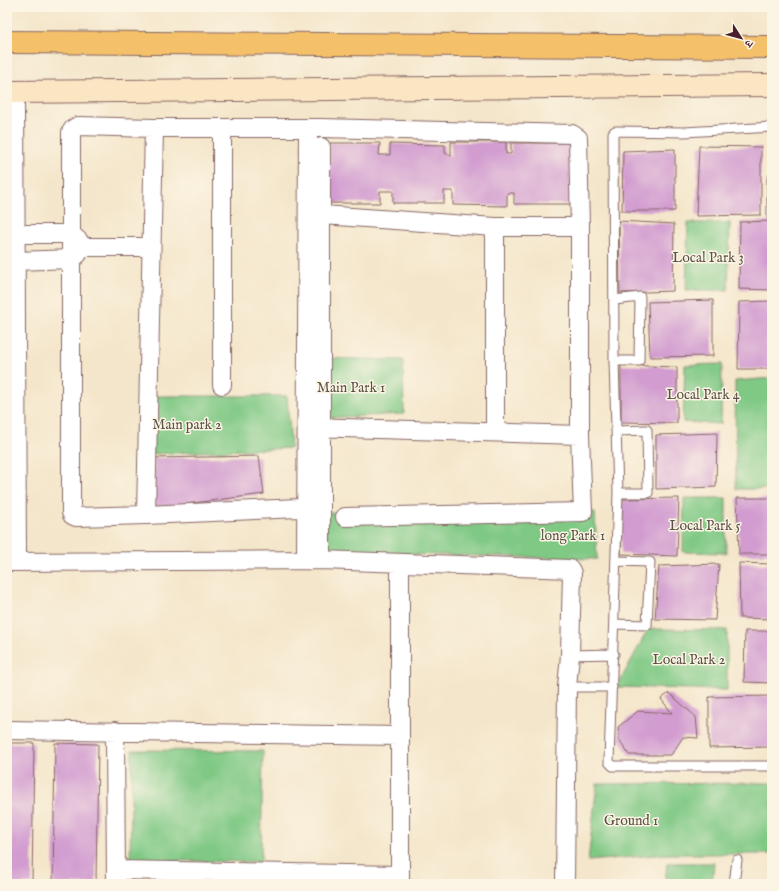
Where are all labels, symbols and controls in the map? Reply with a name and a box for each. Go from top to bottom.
north arrow [721,18,761,58]
text: उ [740,36,756,51]
park label: Local Park 3 [672,249,744,267]
park label: Main Park 1 [317,379,385,397]
park label: Local Park 4 [666,386,740,404]
park label: Main park 2 [152,416,222,434]
park label: Local Park 5 [669,517,741,535]
park label: long Park 1 [541,527,605,545]
park label: Local Park 2 [653,651,726,669]
park label: Ground 1 [604,812,658,830]

